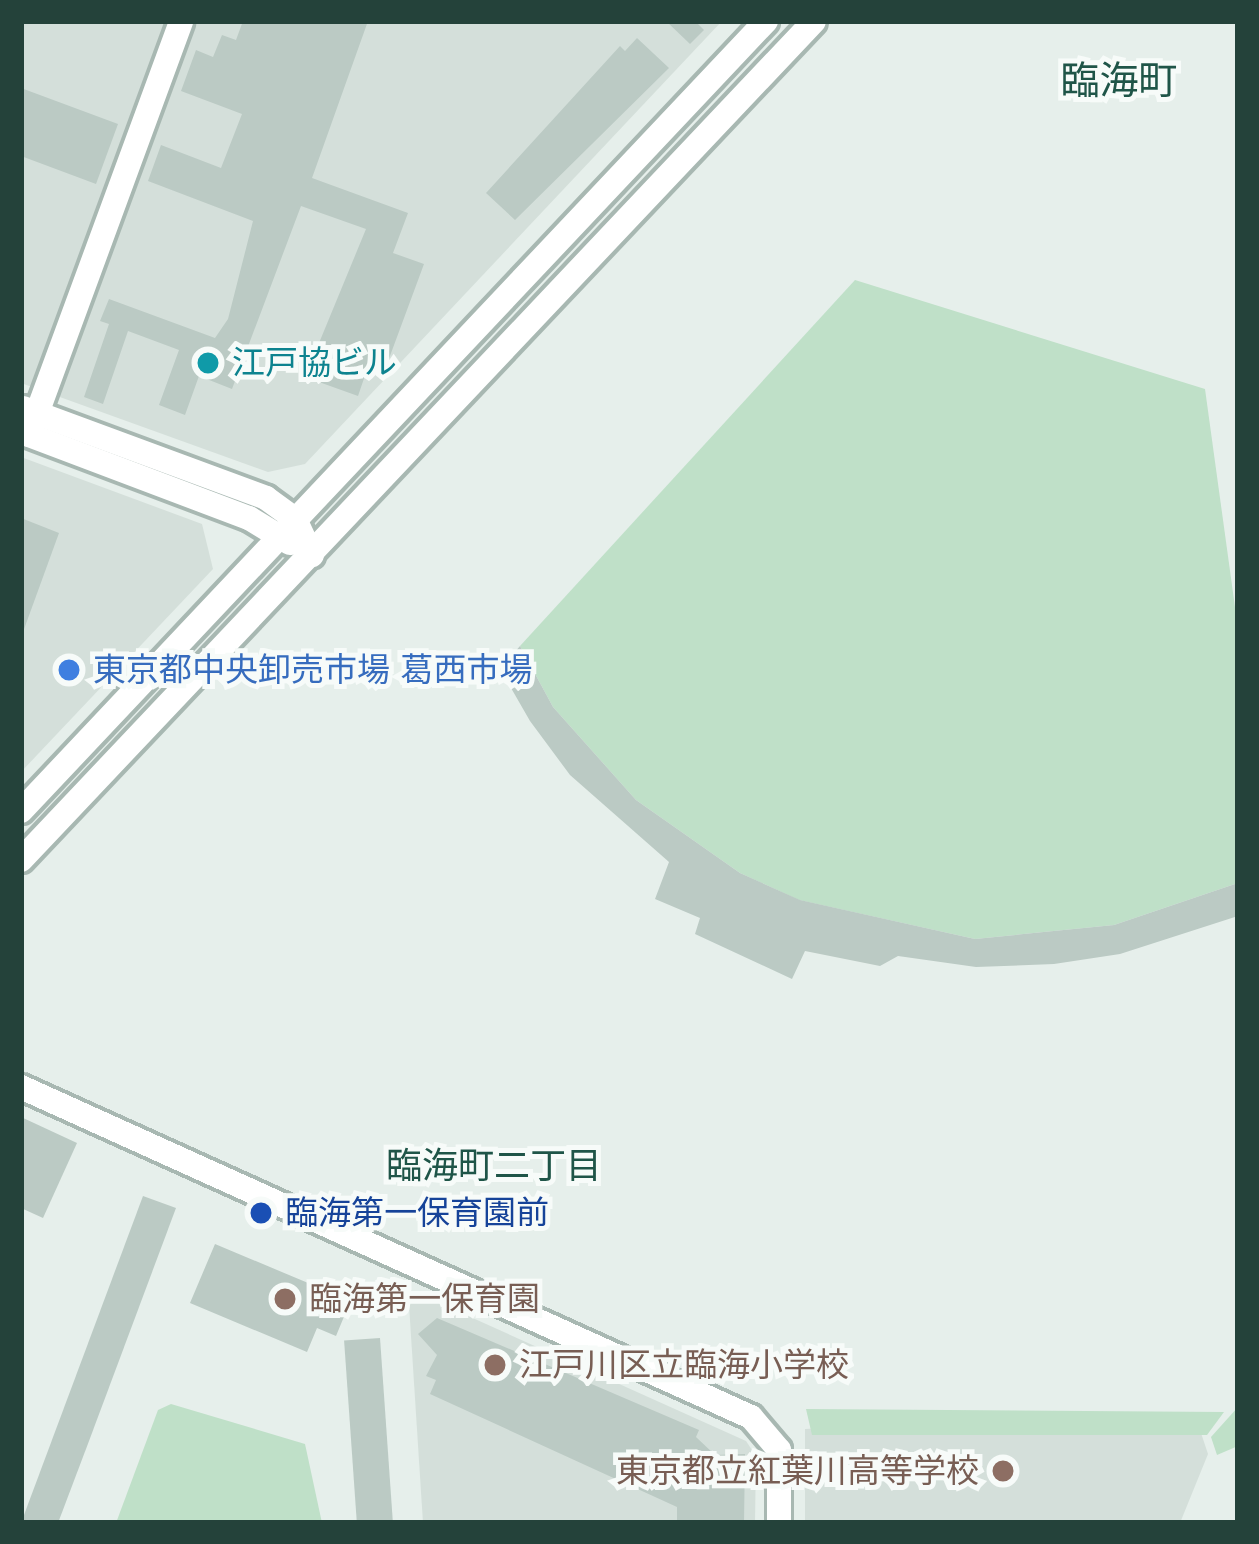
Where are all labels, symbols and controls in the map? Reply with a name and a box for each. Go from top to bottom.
district label: 臨海町 [1061,58,1177,104]
place label: 江戸協ビル [232,343,397,383]
marker: 江戸協ビル [195,350,221,376]
place label: 東京都中央卸売市場 葛西市場 [93,650,532,690]
marker: 東京都中央卸売市場 葛西市場 [56,657,82,683]
district label: 臨海町二丁目 [386,1144,602,1188]
place label: 臨海第一保育園前 [285,1193,549,1233]
marker: 臨海第一保育園前 [248,1200,274,1226]
place label: 臨海第一保育園 [309,1279,540,1319]
marker: 臨海第一保育園 [272,1286,298,1312]
place label: 江戸川区立臨海小学校 [519,1345,849,1385]
marker: 江戸川区立臨海小学校 [482,1352,508,1378]
place label: 東京都立紅葉川高等学校 [616,1451,979,1491]
marker: 東京都立紅葉川高等学校 [990,1458,1016,1484]

